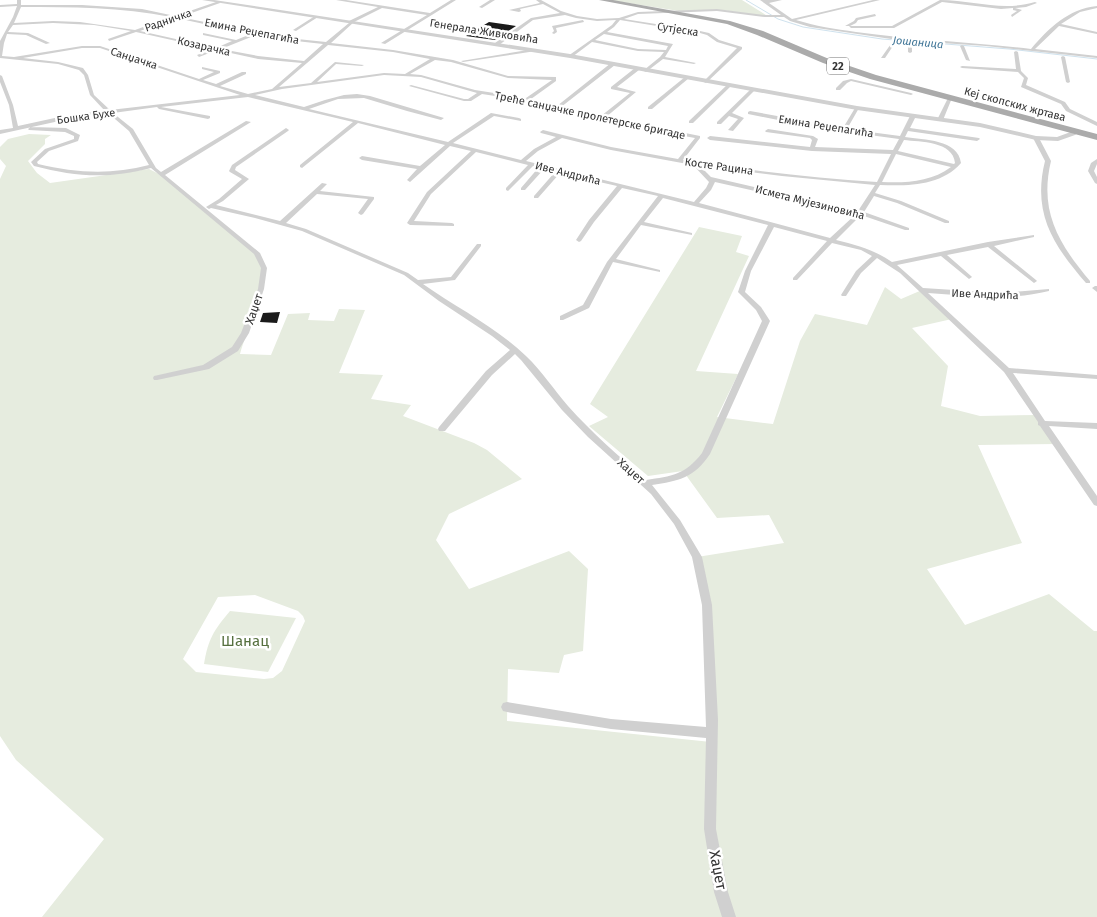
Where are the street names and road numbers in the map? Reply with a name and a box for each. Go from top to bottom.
street label: Радничка [143,6,193,35]
street label: Емина Реџепагића [204,16,300,47]
street label: Генерала Живковића [429,16,539,47]
street label: Сутјеска [656,20,700,39]
street label: Козарачка [176,34,232,59]
street label: Санџачка [109,45,159,72]
road number: 22 [827,58,849,74]
street label: Кеј скопских жртава [963,85,1067,124]
street label: Треће санџачке пролетерске бригаде [493,89,686,142]
street label: Бошка Бухе [56,106,116,127]
street label: Емина Реџепагића [777,113,874,140]
street label: Косте Рацина [684,155,754,178]
street label: Иве Андрића [534,159,602,188]
street label: Исмета Мујезиновића [754,183,866,222]
street label: Иве Андрића [951,287,1019,302]
street label: Хаџет [242,291,266,326]
street label: Хаџет [615,455,648,487]
street label: Хаџет [705,849,731,891]

